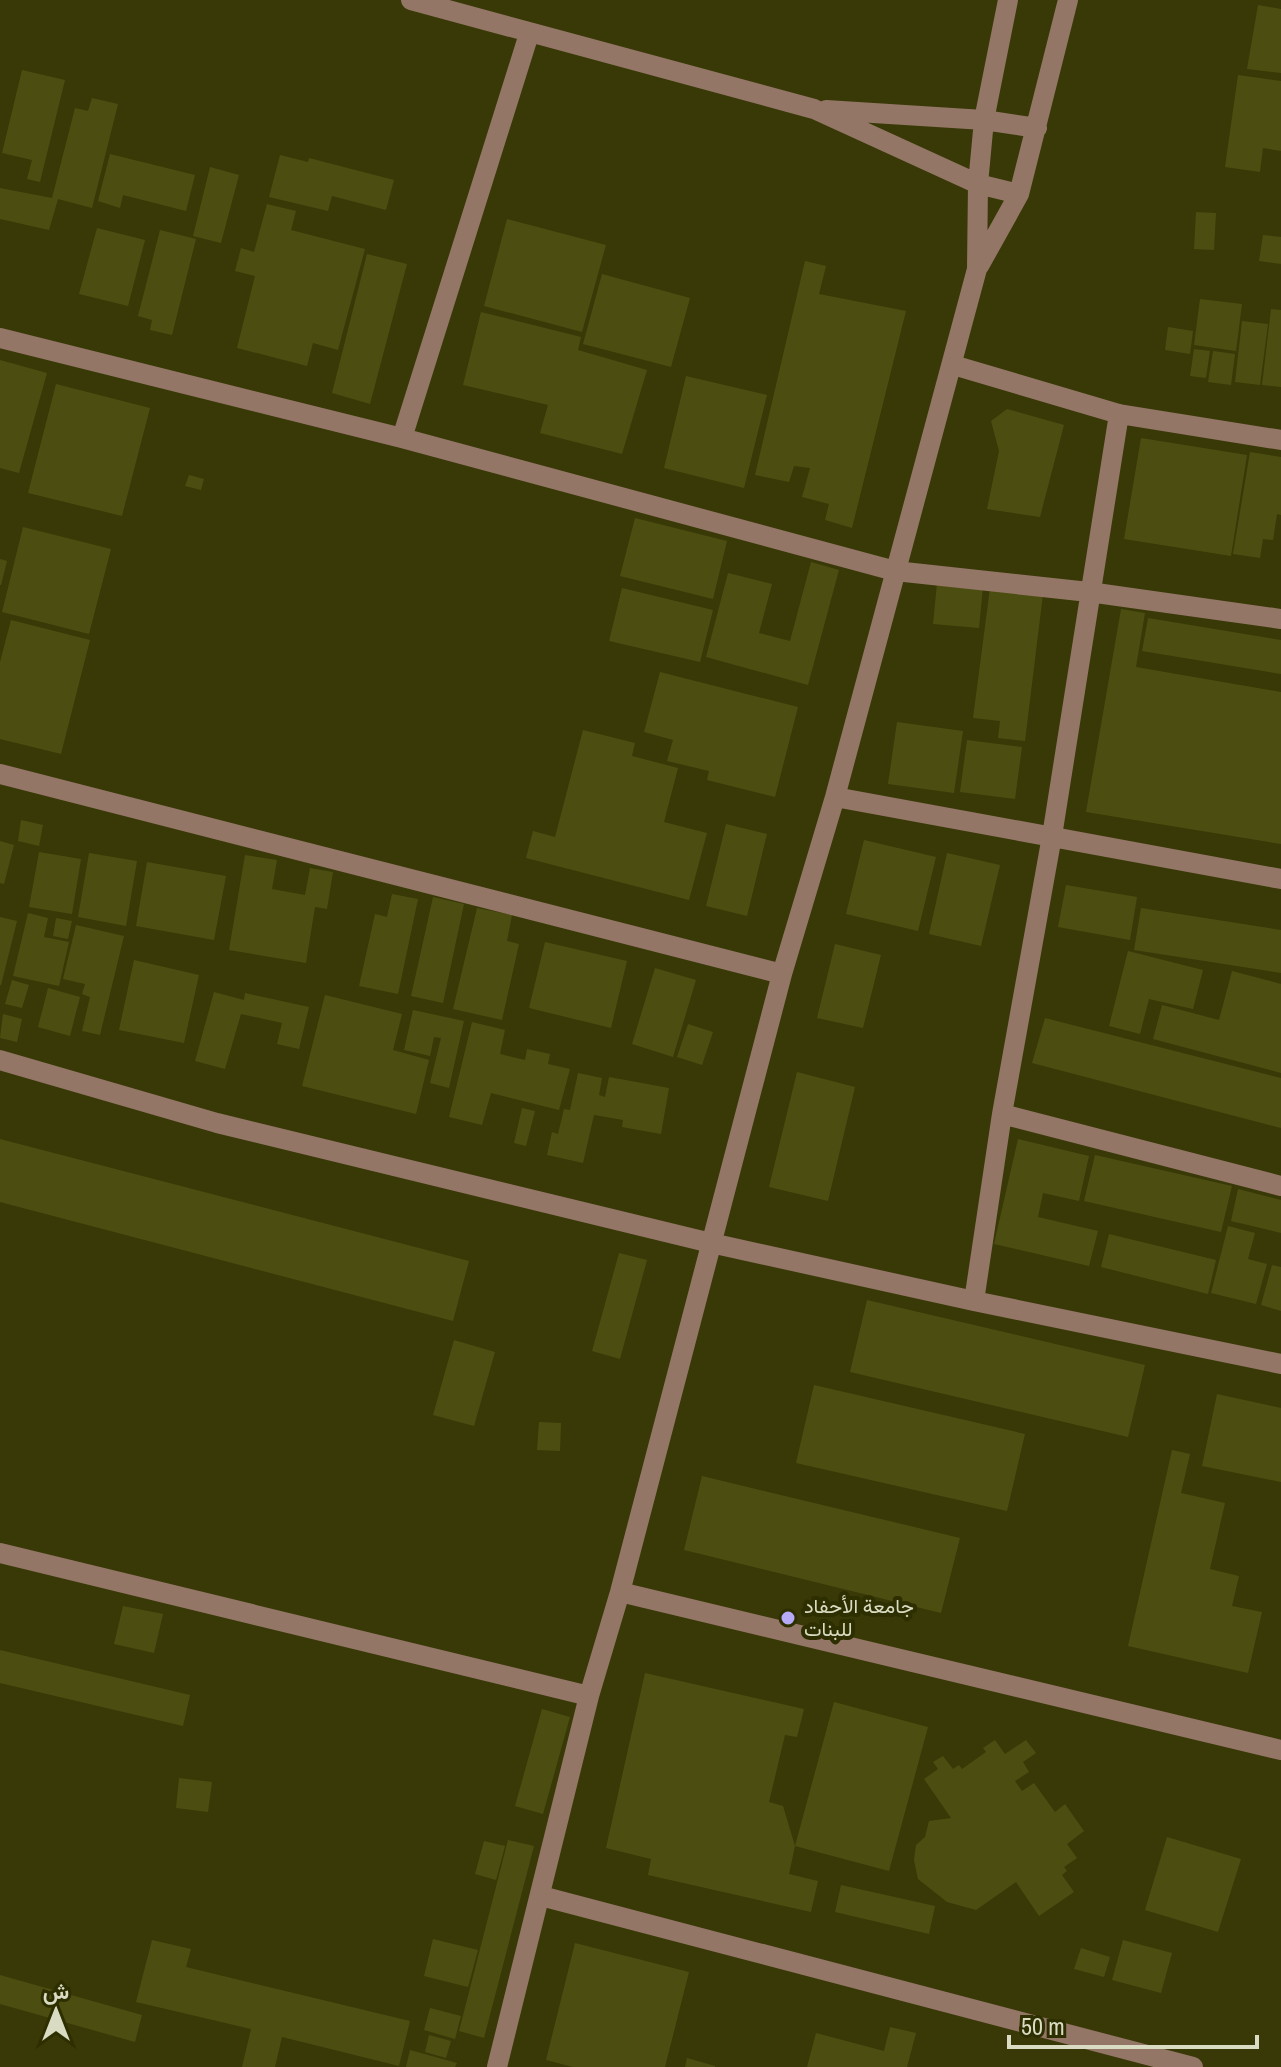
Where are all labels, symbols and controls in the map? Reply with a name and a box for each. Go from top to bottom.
place label: جامعة الأحفاد للبنات [804,1592,914,1642]
marker: جامعة الأحفاد للبنات [779,1609,797,1627]
north arrow [16,1971,96,2051]
text: ش [43,1976,69,2006]
scale bar [1009,1999,1257,2049]
text: 50 m [1021,2010,1065,2042]

